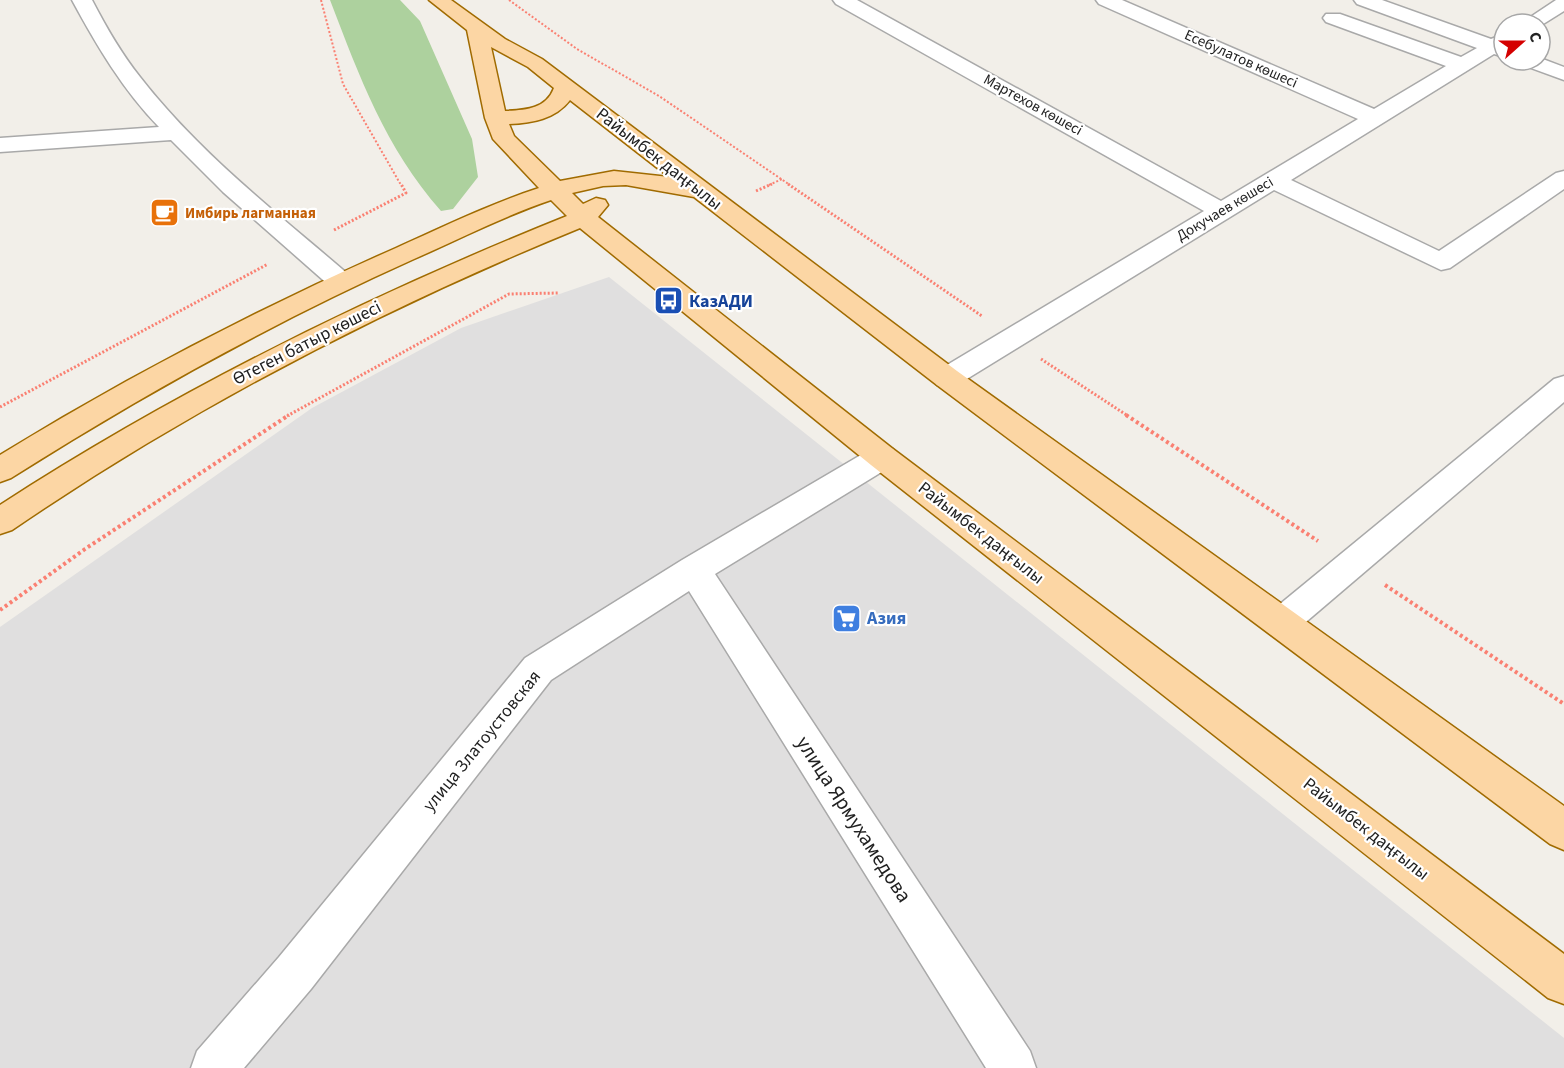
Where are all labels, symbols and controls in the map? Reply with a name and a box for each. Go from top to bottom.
north arrow [1492,12,1552,72]
street label: Есебулатов көшесі [1181,25,1301,93]
text: С [1523,29,1547,45]
street label: Мартехов көшесі [980,69,1086,141]
street label: Райымбек даңғылы [591,102,727,216]
street label: Докучаев көшесі [1173,172,1277,246]
cafe icon: Имбирь лагманная [148,197,180,229]
place label: Имбирь лагманная [185,203,316,224]
bus stop icon: КазАДИ [652,285,684,317]
place label: КазАДИ [689,289,753,314]
street label: Өтеген батыр көшесі [228,295,386,391]
street label: Райымбек даңғылы [913,476,1049,590]
supermarket icon: Азия [830,602,862,634]
place label: Азия [866,606,906,631]
street label: улица Златоустовская [417,665,547,817]
street label: улица Ярмухамедова [789,730,919,908]
street label: Райымбек даңғылы [1298,772,1434,886]

